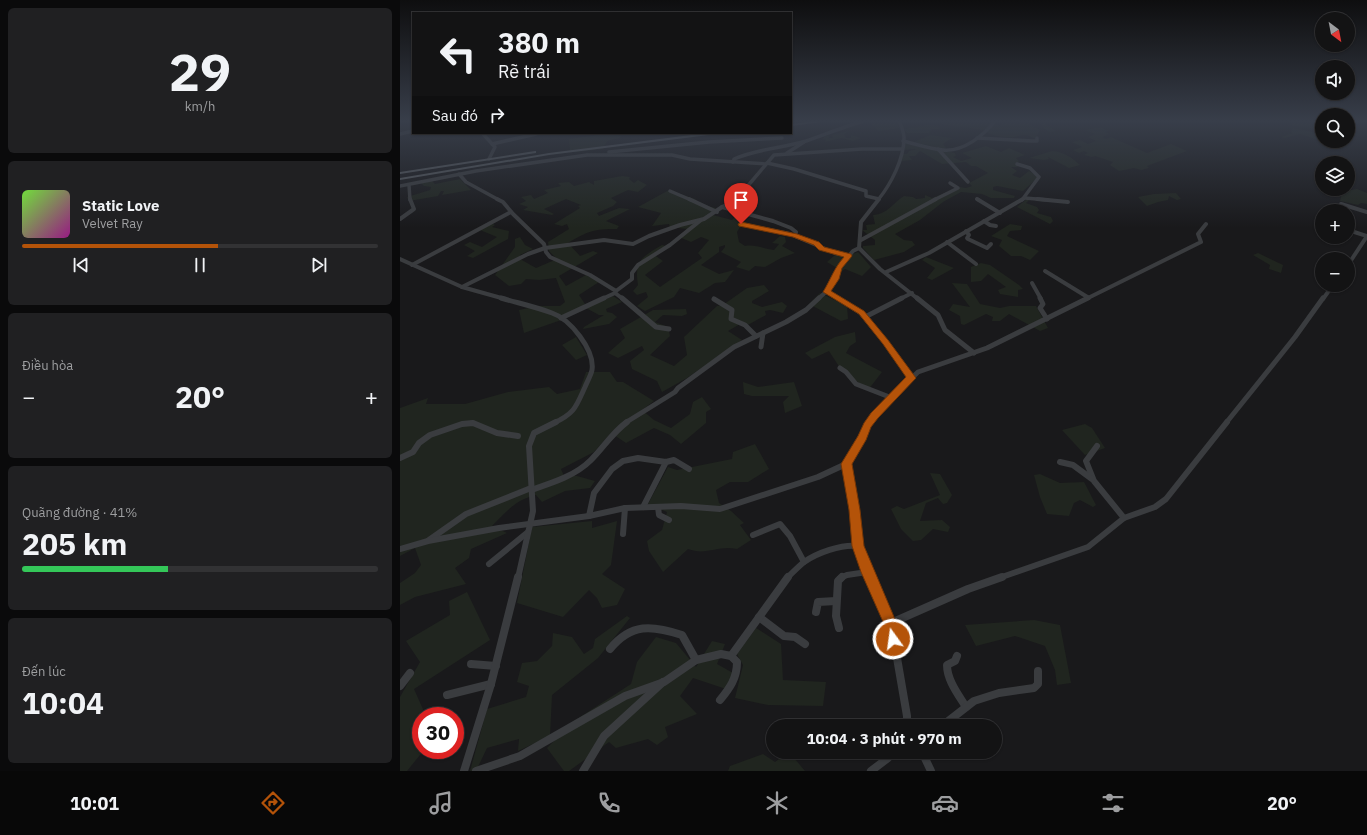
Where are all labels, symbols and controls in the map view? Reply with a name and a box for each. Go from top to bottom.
north arrow [1315,12,1355,52]
map controls [1315,12,1355,292]
text: 380 m [498,24,580,61]
icon: left [432,28,484,80]
text: 29 [169,38,231,105]
text: Rẽ trái [498,60,550,83]
button: sound [1315,60,1355,100]
text: km/h [185,98,215,115]
icon: right [486,104,508,126]
text: Sau đó [432,106,478,125]
button: search [1315,108,1355,148]
button: layers [1315,156,1355,196]
pin [724,183,758,224]
icon: arrive [730,189,752,211]
text: Static Love [82,196,159,215]
button: + [1315,204,1355,244]
text: Velvet Ray [82,215,143,232]
button: − [1315,252,1355,292]
icon: previous [70,254,92,276]
icon: pause [189,254,211,276]
icon: next [308,254,330,276]
text: Điều hòa [22,357,73,374]
text: 20° [175,377,225,416]
text: − [22,382,35,411]
text: + [365,382,378,411]
text: Quãng đường · 41% [22,504,137,521]
text: 205 km [22,524,127,563]
position arrow [872,618,914,660]
text: Đến lúc [22,663,66,680]
text: 10:04 [22,683,104,722]
speed limit sign: 30 [412,707,464,759]
text: 10:04 · 3 phút · 970 m [806,729,962,748]
icon: directions [259,789,287,817]
icon: music [427,789,455,817]
icon: phone [595,789,623,817]
icon: climate [763,789,791,817]
icon: car [931,789,959,817]
icon: filters [1099,789,1127,817]
text: 10:01 [70,792,119,815]
text: 20° [1267,792,1297,815]

